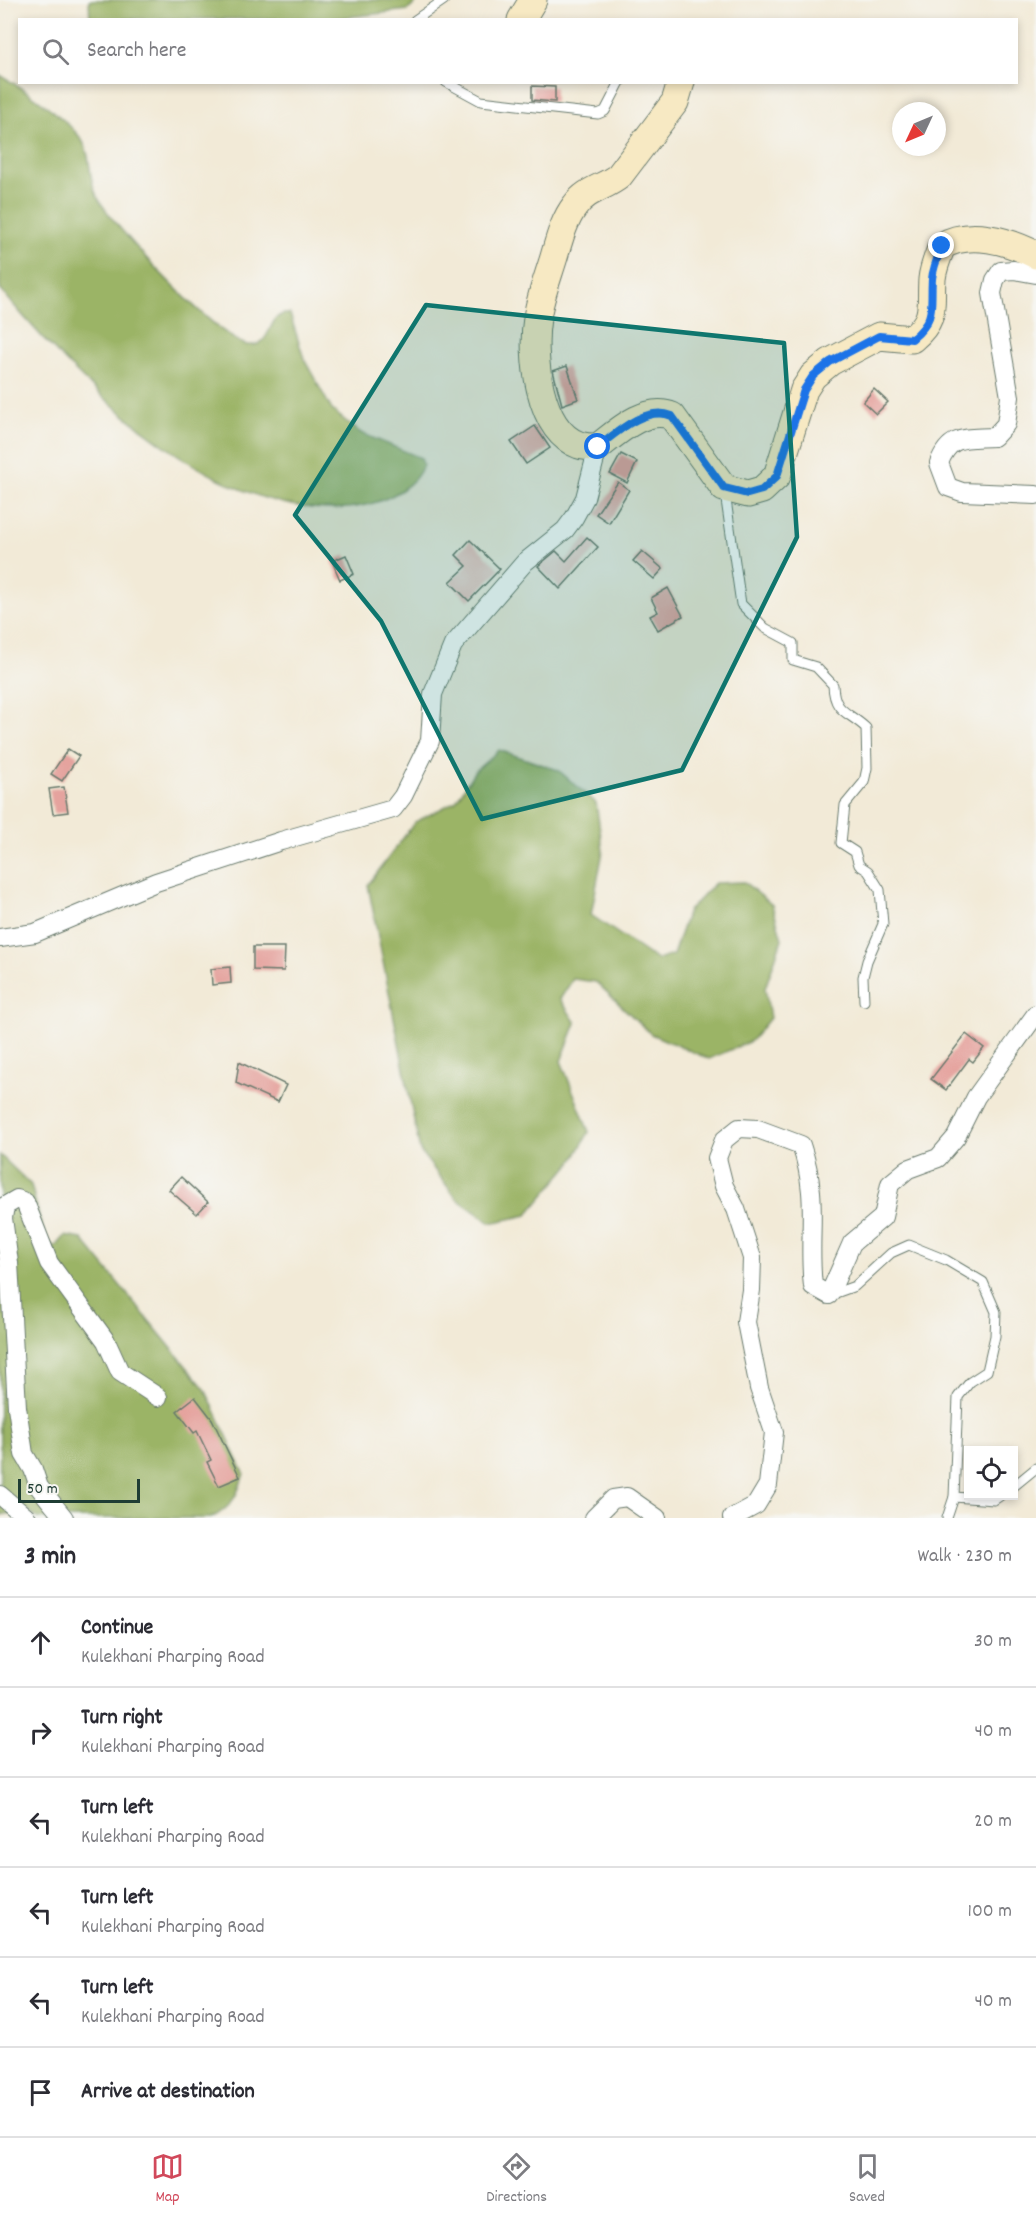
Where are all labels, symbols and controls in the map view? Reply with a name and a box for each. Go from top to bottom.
search box [18,18,1018,84]
icon: search [39,35,72,68]
text: Search here [87,36,186,67]
north arrow [892,102,946,156]
route end [928,232,954,258]
route start [584,433,610,459]
map controls [964,1446,1018,1500]
button: locate [964,1446,1018,1500]
scale bar [18,1476,140,1504]
text: 50 m [27,1478,58,1501]
text: 3 min [24,1539,76,1576]
text: Walk · 230 m [918,1543,1012,1571]
text: Continue [81,1613,153,1644]
icon: ahead [24,1626,57,1659]
text: 30 m [974,1628,1012,1656]
text: Kulekhani Pharping Road [81,1644,265,1672]
text: Turn right [81,1703,163,1734]
icon: right [24,1716,57,1749]
text: 40 m [974,1718,1012,1746]
text: Kulekhani Pharping Road [81,1734,265,1762]
text: Turn left [81,1793,153,1824]
icon: left [24,1806,57,1839]
text: 20 m [974,1808,1012,1836]
text: Kulekhani Pharping Road [81,1824,265,1852]
text: Turn left [81,1883,153,1914]
icon: left [24,1896,57,1929]
text: 100 m [968,1898,1012,1926]
text: Kulekhani Pharping Road [81,1914,265,1942]
text: Turn left [81,1973,153,2004]
icon: left [24,1986,57,2019]
text: 40 m [974,1988,1012,2016]
text: Kulekhani Pharping Road [81,2004,265,2032]
icon: arrive [24,2076,57,2109]
text: Arrive at destination [81,2077,255,2108]
tab: Map [151,2150,184,2209]
tab: Directions [486,2150,547,2209]
tab: Saved [849,2150,885,2209]

